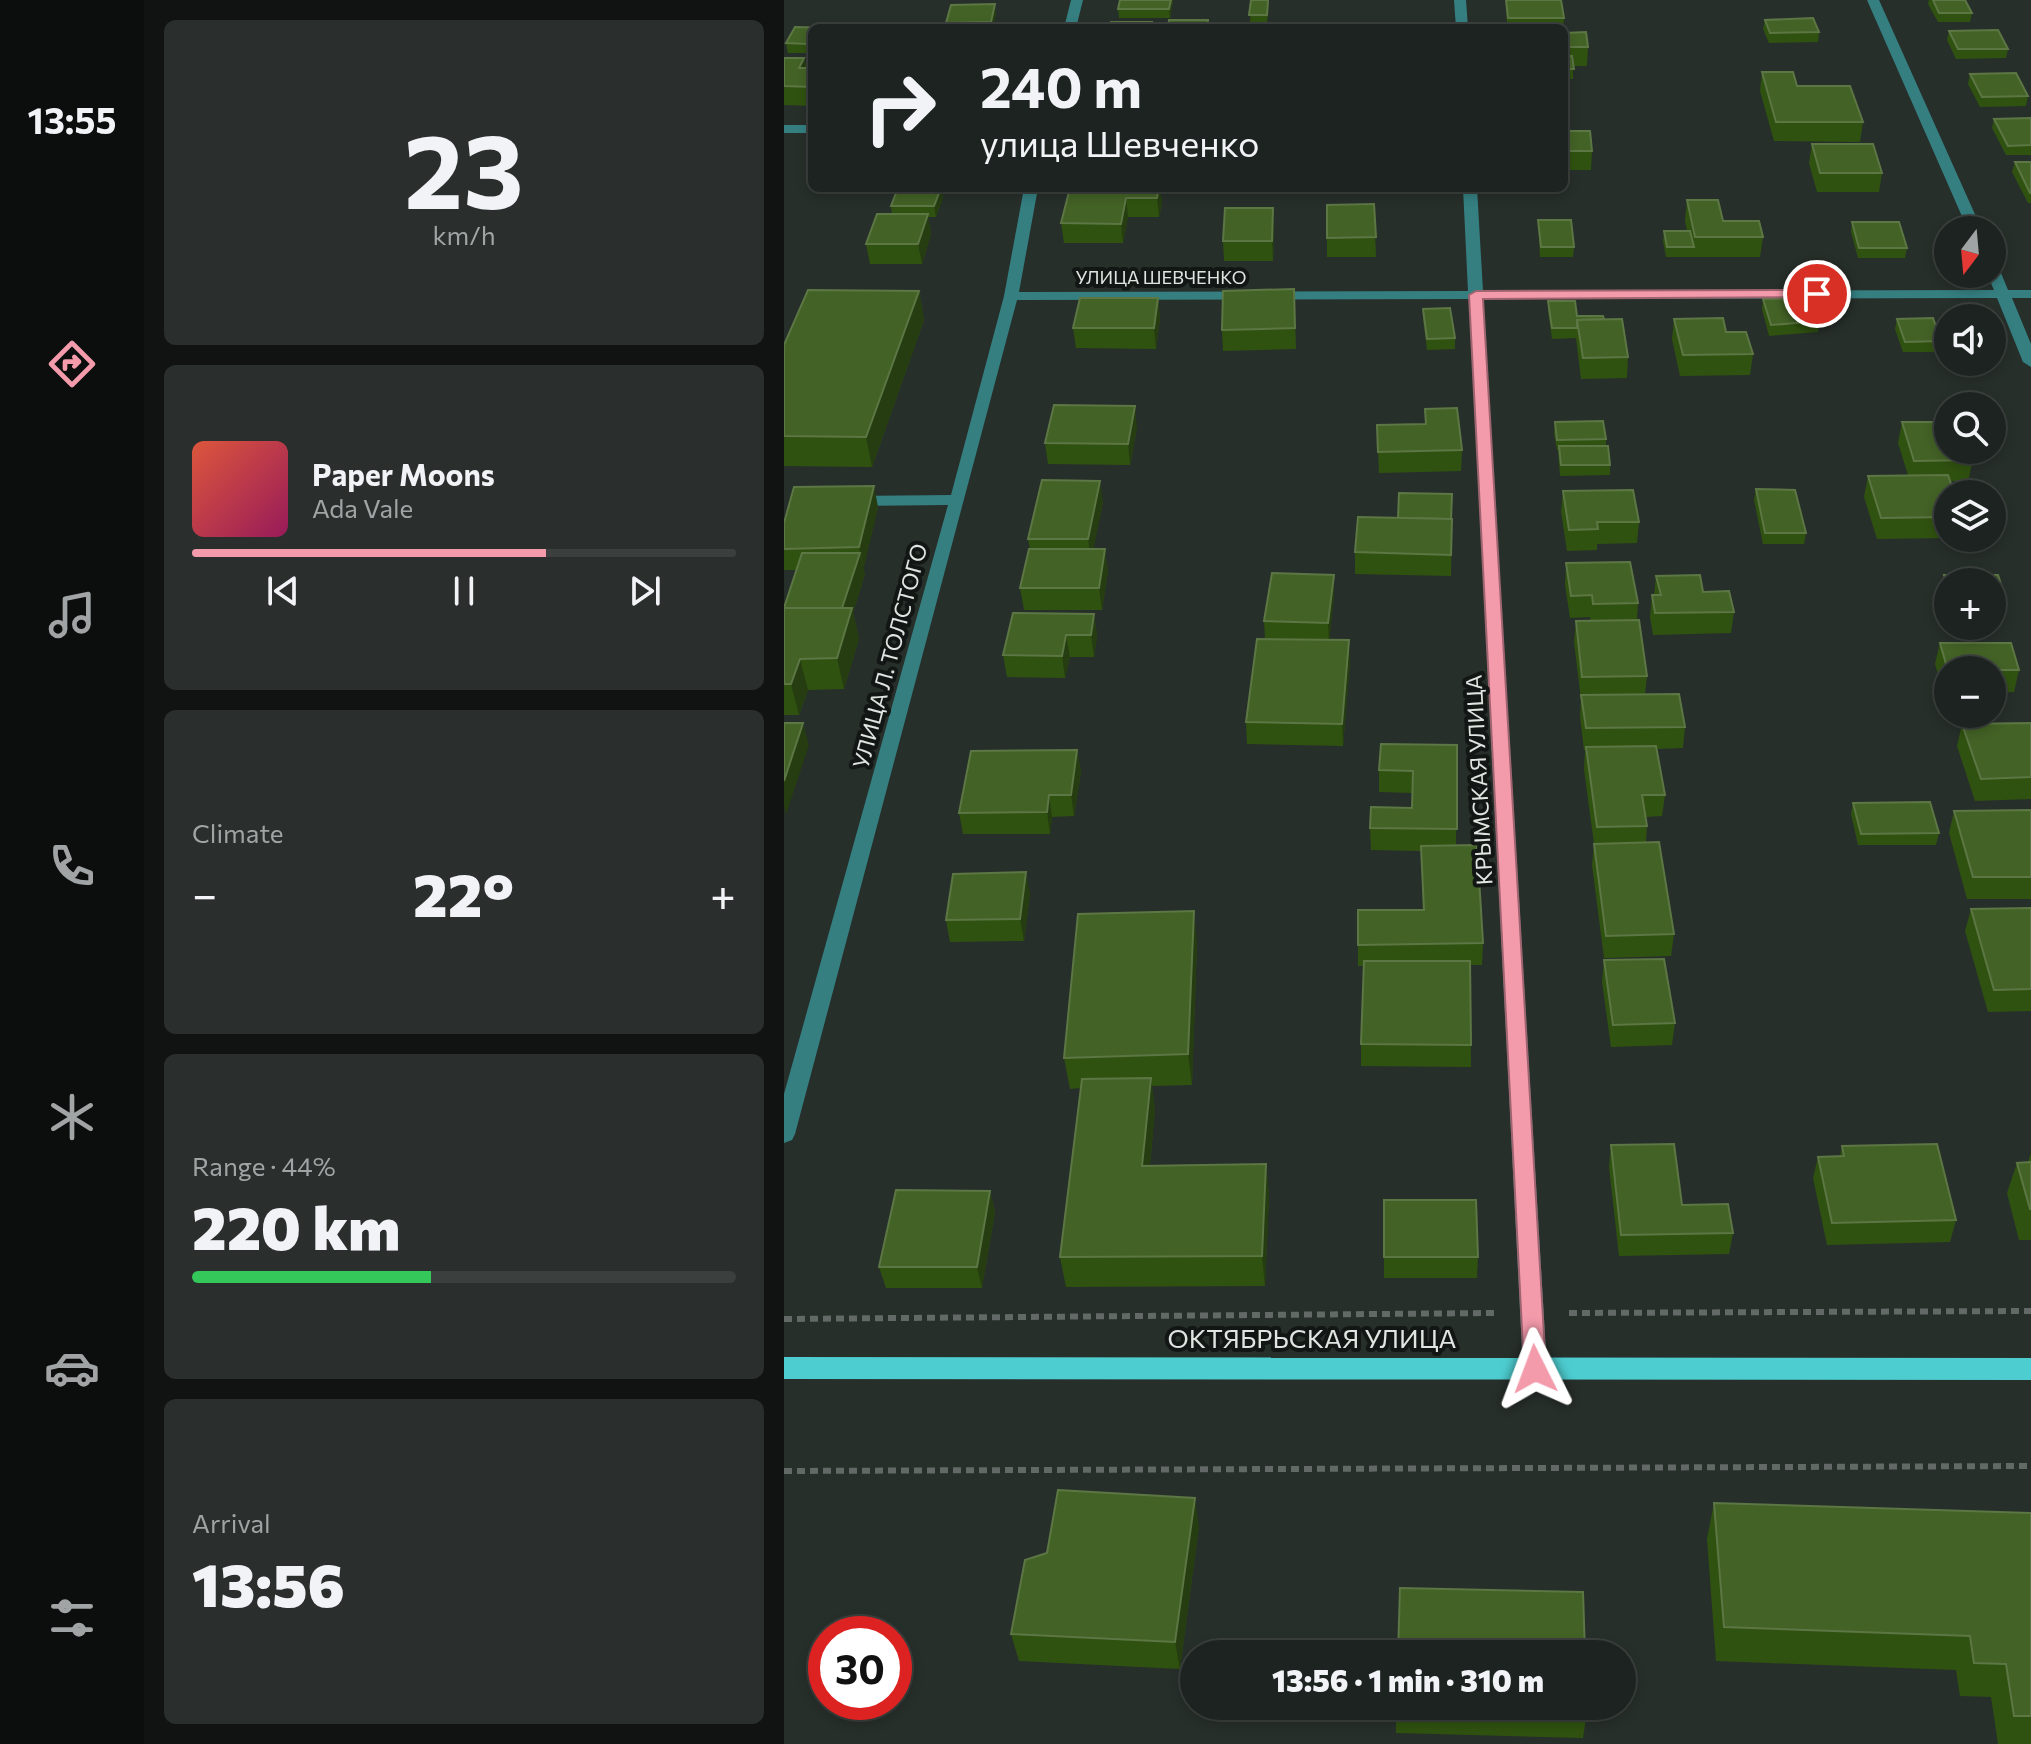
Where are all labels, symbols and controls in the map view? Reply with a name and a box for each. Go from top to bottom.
text: 240 m [980,51,1142,120]
icon: right [848,56,952,160]
text: 13:55 [28,97,116,141]
text: 23 [404,103,524,230]
text: улица Шевченко [980,120,1260,164]
north arrow [1934,216,2006,288]
map controls [1934,216,2006,728]
text: km/h [432,219,496,250]
pin [1783,260,1851,328]
street label: УЛИЦА ШЕВЧЕНКО [1076,266,1246,288]
icon: arrive [1795,272,1839,316]
button: sound [1934,304,2006,376]
icon: directions [44,336,100,392]
button: search [1934,392,2006,464]
text: Paper Moons [312,455,495,492]
button: layers [1934,480,2006,552]
text: Ada Vale [312,492,413,523]
street label: УЛИЦА Л. ТОЛСТОГО [846,540,933,771]
button: + [1934,568,2006,640]
icon: previous [261,569,305,613]
icon: pause [442,569,486,613]
icon: next [623,569,667,613]
icon: music [44,587,100,643]
button: − [1934,656,2006,728]
street label: КРЫМСКАЯ УЛИЦА [1460,674,1497,886]
text: Climate [192,817,284,848]
icon: phone [44,838,100,894]
text: 22° [413,856,514,929]
text: − [192,866,217,920]
text: + [710,866,736,920]
icon: climate [44,1089,100,1145]
text: Range · 44% [192,1150,336,1181]
text: 220 km [192,1189,400,1262]
street label: ОКТЯБРЬСКАЯ УЛИЦА [1167,1322,1457,1353]
position arrow [1493,1327,1577,1411]
icon: car [44,1340,100,1396]
text: Arrival [192,1507,271,1538]
text: 13:56 [192,1546,345,1619]
icon: filters [44,1590,100,1646]
speed limit sign: 30 [808,1616,912,1720]
text: 13:56 · 1 min · 310 m [1272,1661,1544,1698]

